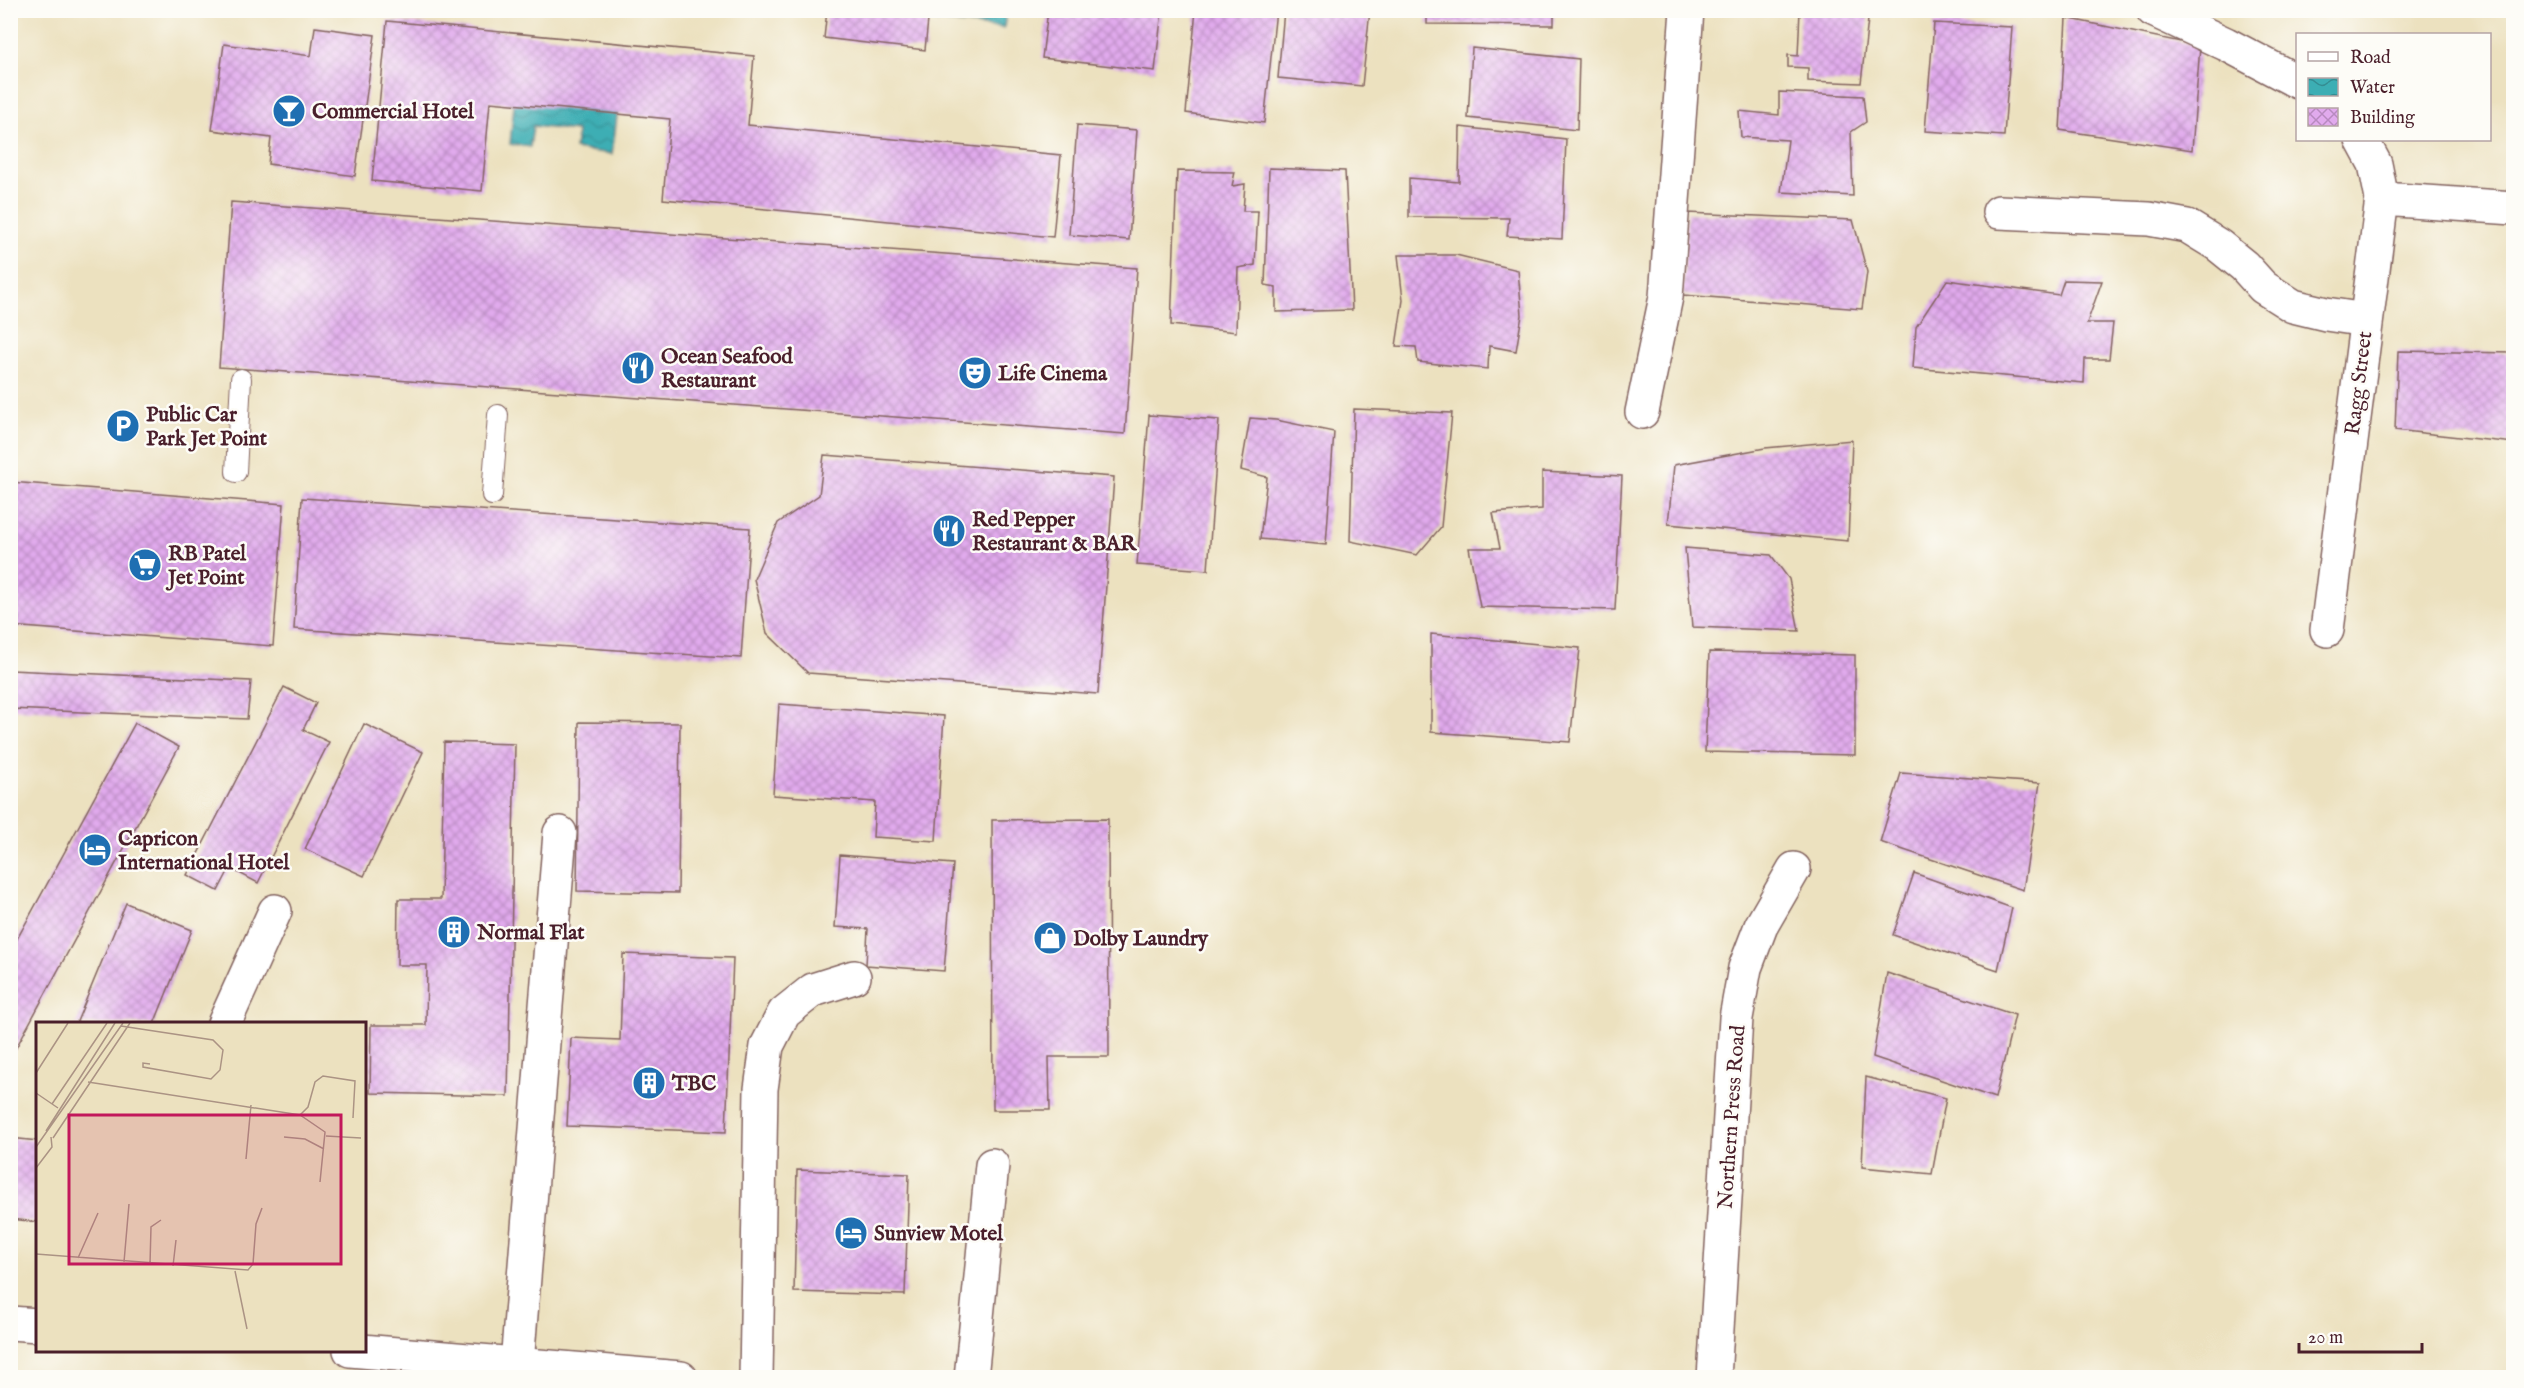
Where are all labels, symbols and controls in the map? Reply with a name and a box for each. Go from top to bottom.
legend [2296,33,2491,141]
text: Road [2350,47,2391,70]
text: Water [2350,77,2395,100]
bar icon: Commercial Hotel [271,93,307,129]
place label: Commercial Hotel [312,99,475,126]
text: Building [2350,107,2415,130]
street label: Ragg Street [2340,330,2379,437]
place label: Ocean Seafood Restaurant [661,344,794,395]
restaurant icon: Ocean Seafood Restaurant [620,350,656,386]
theatre icon: Life Cinema [957,355,993,391]
place label: Life Cinema [998,361,1108,388]
place label: Public Car Park Jet Point [146,402,268,453]
parking icon: Public Car Park Jet Point [105,408,141,444]
place label: Red Pepper Restaurant & BAR [972,507,1137,558]
restaurant icon: Red Pepper Restaurant & BAR [931,513,967,549]
place label: RB Patel Jet Point [165,541,247,592]
supermarket icon: RB Patel Jet Point [127,547,163,583]
place label: Capricon International Hotel [118,826,290,877]
hotel icon: Capricon International Hotel [77,832,113,868]
building icon: Normal Flat [436,914,472,950]
place label: Normal Flat [476,920,585,947]
shop icon: Dolby Laundry [1032,920,1068,956]
place label: Dolby Laundry [1073,926,1209,953]
inset map [36,1022,366,1352]
street label: Northern Press Road [1713,1023,1752,1210]
building icon: TBC [631,1065,667,1101]
place label: TBC [671,1071,716,1098]
hotel icon: Sunview Motel [833,1215,869,1251]
place label: Sunview Motel [874,1221,1004,1248]
scale bar [2299,1316,2422,1354]
text: 20 m [2308,1327,2343,1350]

